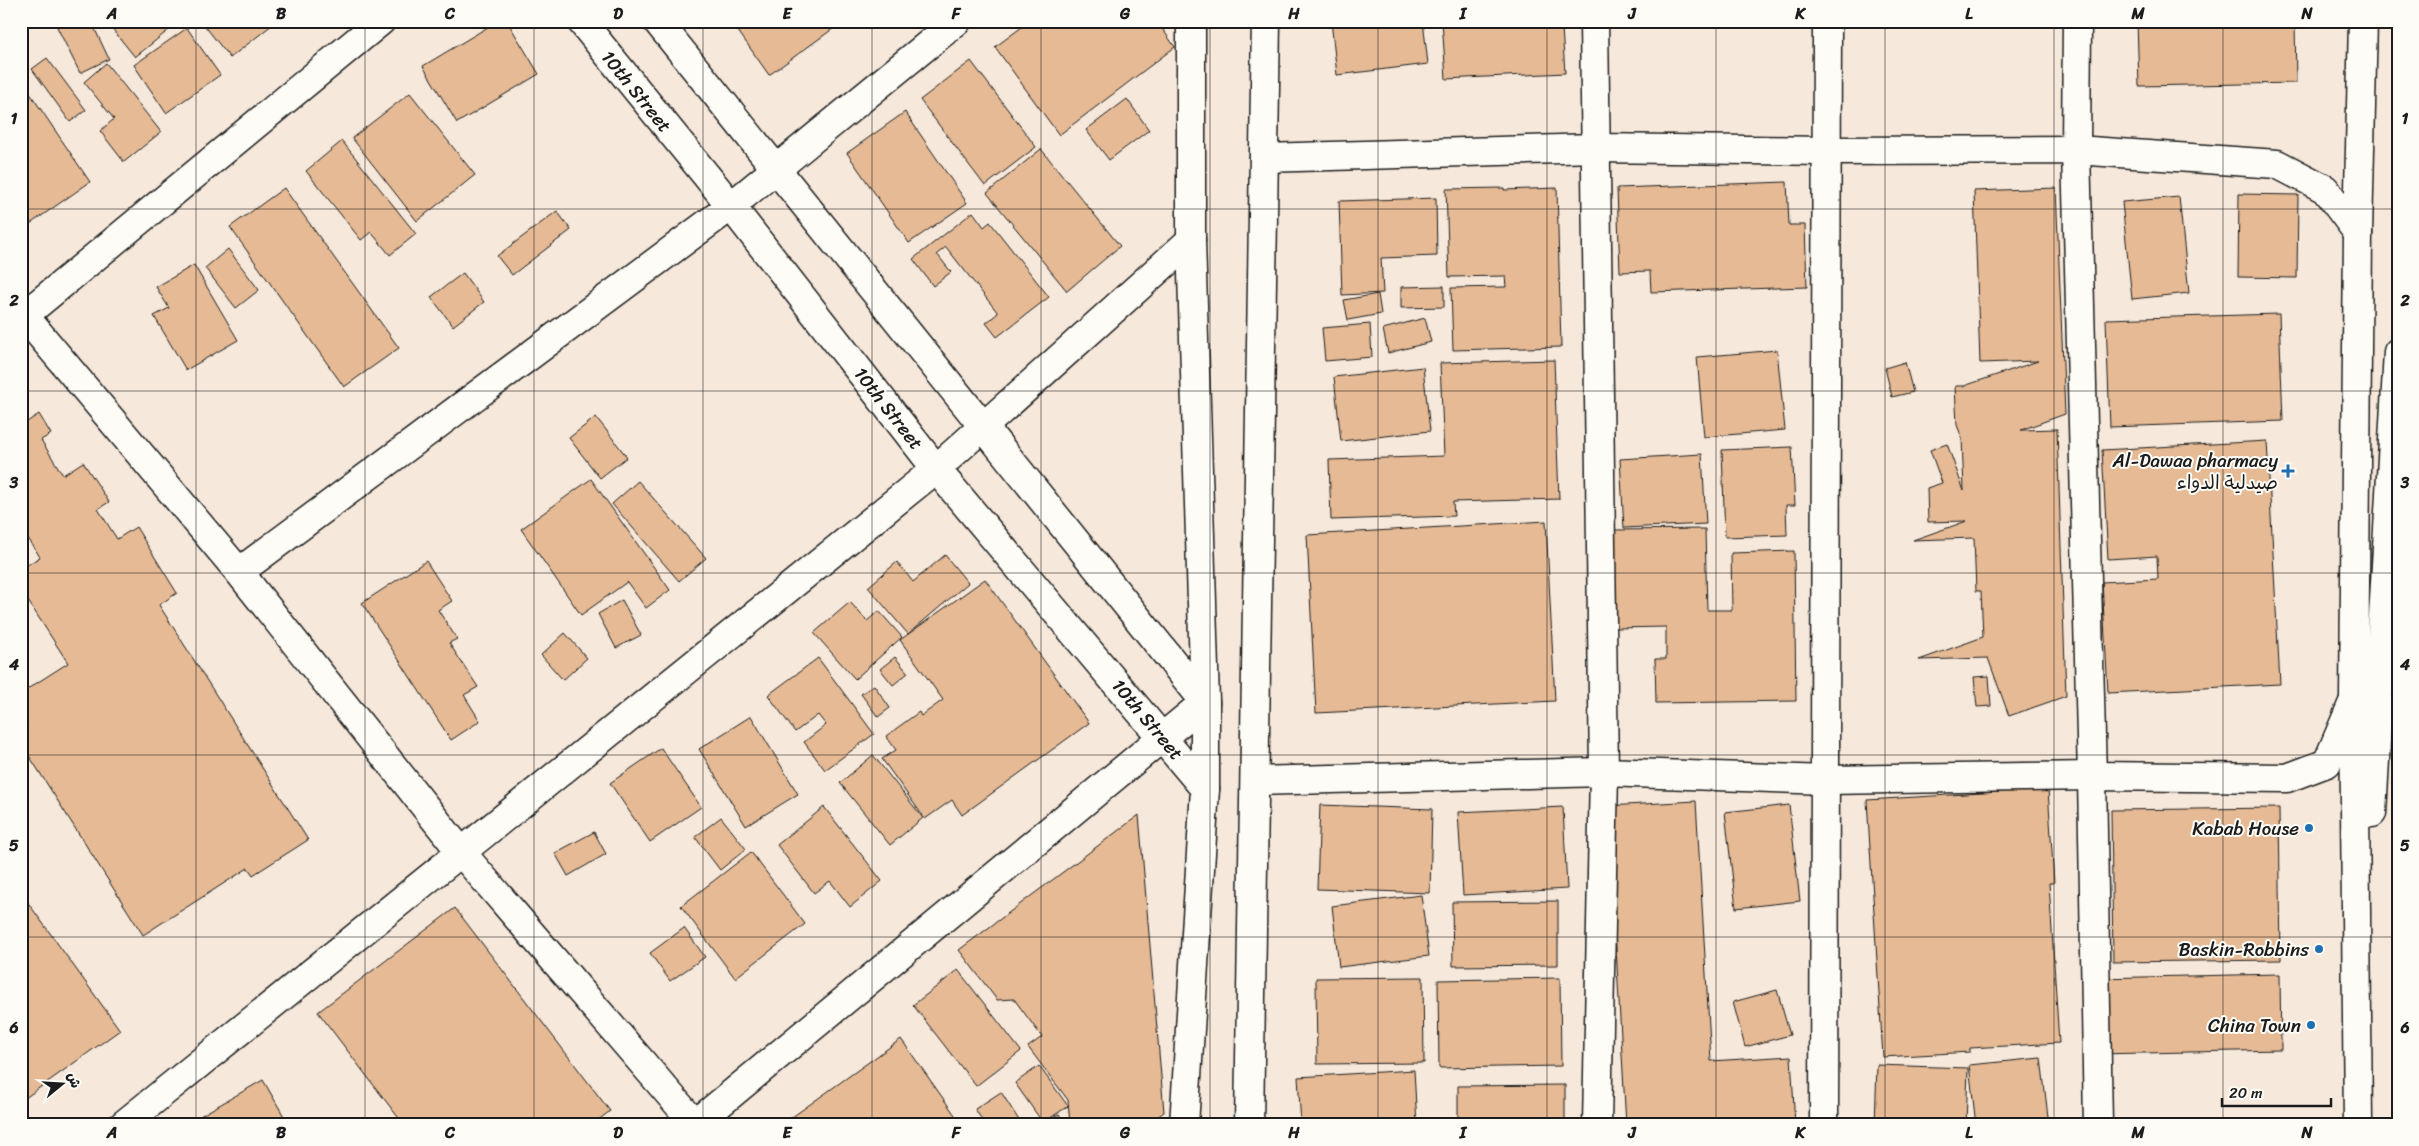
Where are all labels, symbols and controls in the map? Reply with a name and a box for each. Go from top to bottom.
text: A [106,0,117,28]
text: B [276,0,287,28]
text: C [444,0,456,28]
text: D [613,0,623,28]
text: E [783,0,793,28]
text: F [951,0,962,28]
text: G [1119,0,1131,28]
text: H [1287,0,1300,28]
text: I [1459,0,1468,28]
text: J [1627,0,1637,28]
text: K [1794,0,1806,28]
text: L [1965,0,1973,28]
text: M [2130,0,2145,28]
text: N [2300,0,2313,28]
street label: 10th Street [593,43,680,140]
text: 1 [11,104,18,133]
text: 1 [2402,104,2409,133]
text: 2 [8,286,19,315]
text: 2 [2399,286,2410,315]
street label: 10th Street [845,359,932,457]
place label: Al-Dawaa pharmacy صيدلية الدواء [2111,444,2278,499]
marker: Al-Dawaa pharmacy صيدلية الدواء [2282,465,2294,477]
text: 3 [9,468,19,497]
text: 3 [2400,468,2410,497]
text: 4 [8,650,19,679]
text: 4 [2399,650,2410,679]
street label: 10th Street [1103,671,1192,768]
place label: Kabab House [2192,812,2299,845]
marker: Kabab House [2303,822,2315,834]
text: 5 [9,831,19,860]
text: 5 [2400,831,2410,860]
place label: Baskin-Robbins [2178,933,2309,966]
marker: Baskin-Robbins [2313,943,2325,955]
place label: China Town [2208,1009,2301,1042]
text: 6 [8,1013,19,1042]
text: 6 [2399,1013,2410,1042]
marker: China Town [2305,1019,2317,1031]
north arrow [38,1058,88,1108]
text: ش [60,1069,88,1091]
scale bar [2222,1076,2330,1108]
text: 20 m [2229,1080,2263,1106]
text: A [106,1118,117,1146]
text: B [276,1118,287,1146]
text: C [444,1118,456,1146]
text: D [613,1118,623,1146]
text: E [783,1118,793,1146]
text: F [951,1118,962,1146]
text: G [1119,1118,1131,1146]
text: H [1287,1118,1300,1146]
text: I [1459,1118,1468,1146]
text: J [1627,1118,1637,1146]
text: K [1794,1118,1806,1146]
text: L [1965,1118,1973,1146]
text: M [2130,1118,2145,1146]
text: N [2300,1118,2313,1146]

